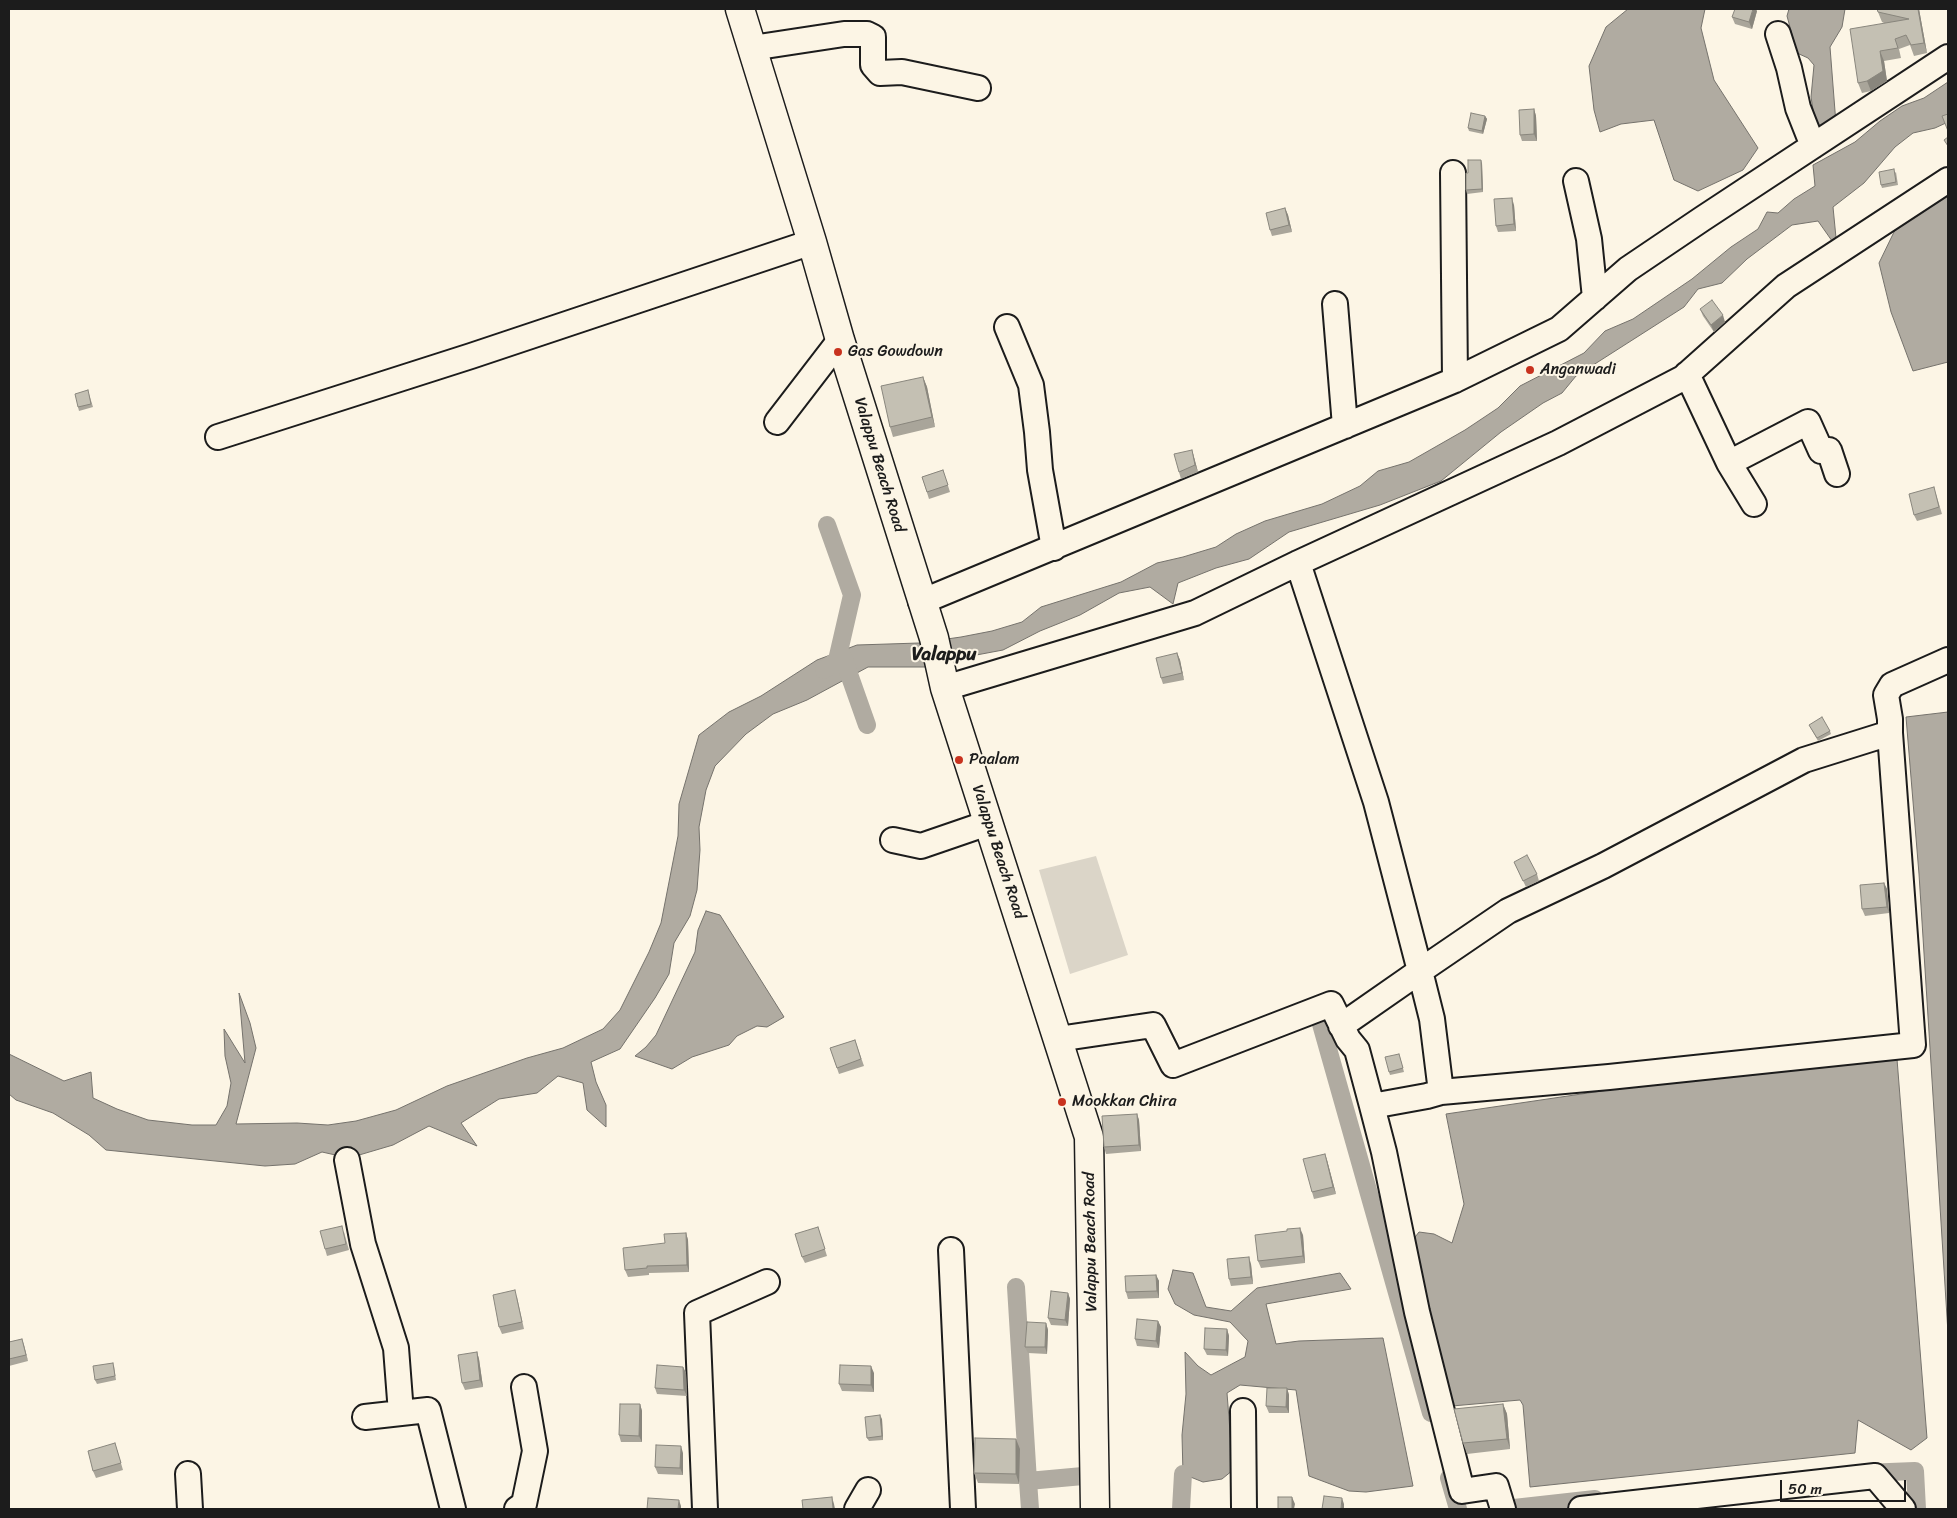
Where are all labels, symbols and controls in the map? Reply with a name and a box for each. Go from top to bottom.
place label: Gas Gowdown [848,342,943,362]
marker: Gas Gowdown [832,346,844,358]
place label: Anganwadi [1540,360,1616,380]
marker: Anganwadi [1524,364,1536,376]
street label: Valappu Beach Road [849,395,909,535]
district label: Valappu [912,644,976,666]
place label: Paalam [969,750,1020,770]
marker: Paalam [953,754,965,766]
street label: Valappu Beach Road [967,783,1029,921]
place label: Mookkan Chira [1072,1092,1177,1112]
marker: Mookkan Chira [1056,1096,1068,1108]
street label: Valappu Beach Road [1080,1172,1102,1312]
scale bar [1782,1470,1908,1502]
text: 50 m [1788,1476,1822,1502]

